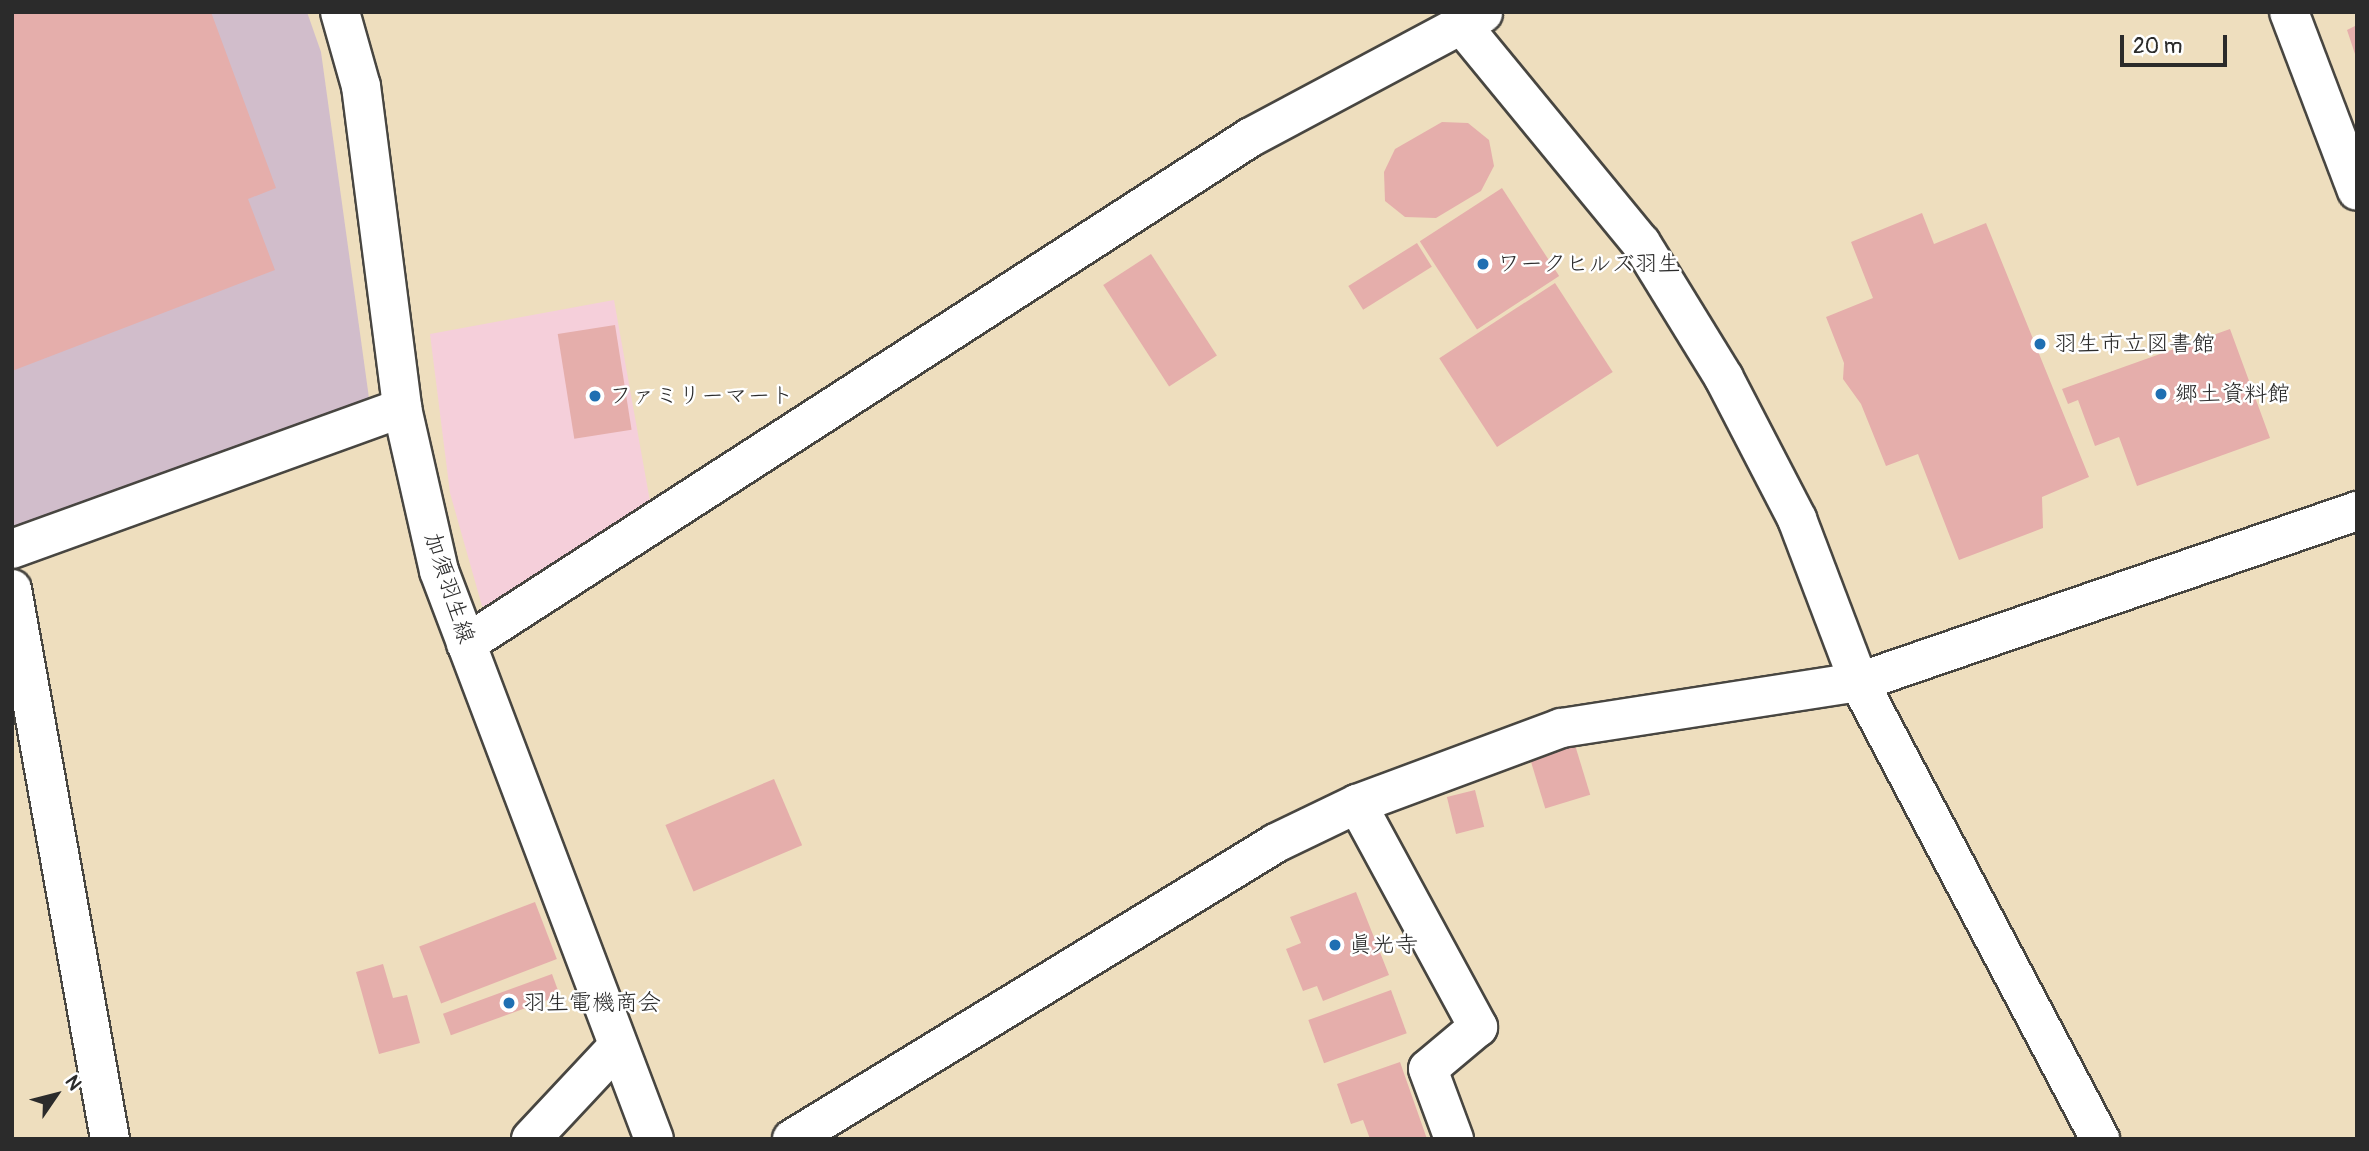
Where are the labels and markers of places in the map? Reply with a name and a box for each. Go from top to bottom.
place label: ワークヒルズ羽生 [1497,250,1681,278]
marker: ワークヒルズ羽生 [1475,256,1491,272]
place label: 羽生市立図書館 [2054,330,2215,358]
marker: 羽生市立図書館 [2032,336,2048,352]
place label: 郷土資料館 [2175,380,2290,408]
place label: ファミリーマート [609,382,793,410]
marker: 郷土資料館 [2153,386,2169,402]
marker: ファミリーマート [587,388,603,404]
place label: 眞光寺 [1349,931,1418,959]
marker: 眞光寺 [1327,937,1343,953]
place label: 羽生電機商会 [523,989,661,1017]
marker: 羽生電機商会 [501,995,517,1011]

